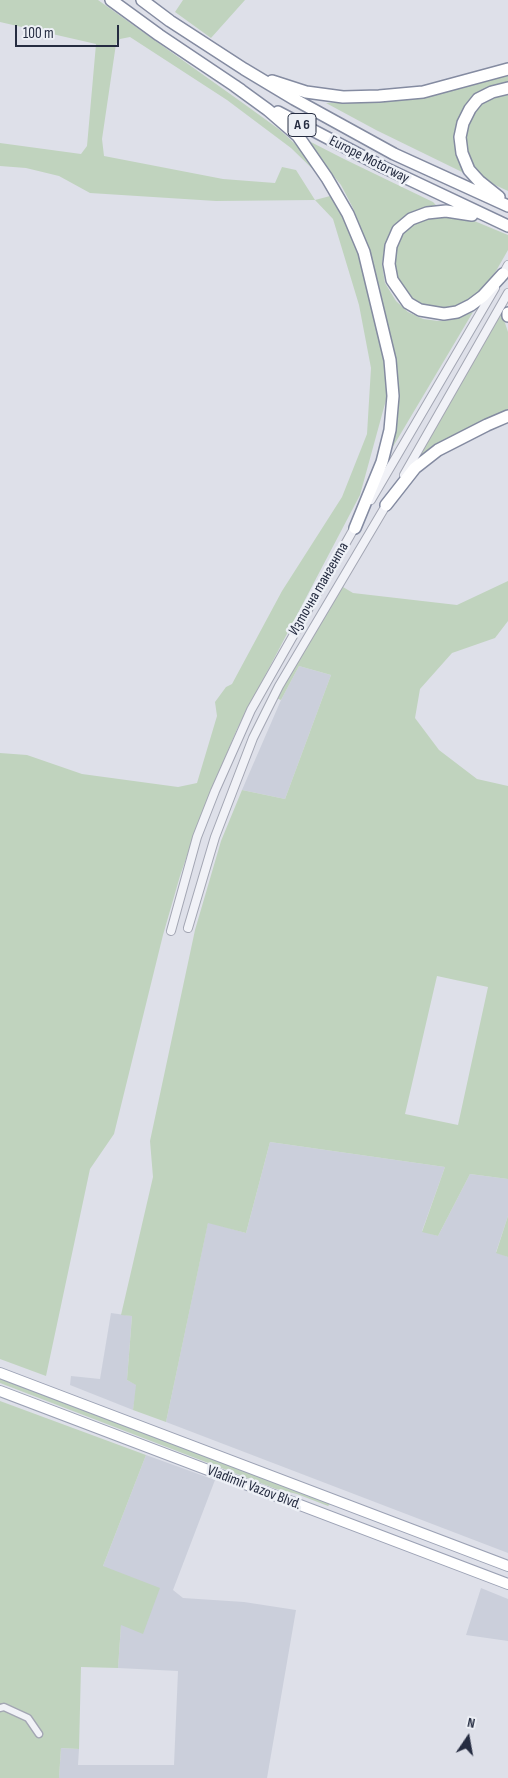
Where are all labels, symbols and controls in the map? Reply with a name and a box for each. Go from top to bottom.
scale bar [18,15,121,47]
text: 100 m [23,24,54,43]
road number: A 6 [288,114,316,136]
street label: Europe Motorway [326,132,412,188]
street label: Източна тангента [285,539,353,639]
street label: Vladimir Vazov Blvd. [204,1462,304,1514]
north arrow [443,1713,493,1763]
text: N [466,1714,477,1732]

